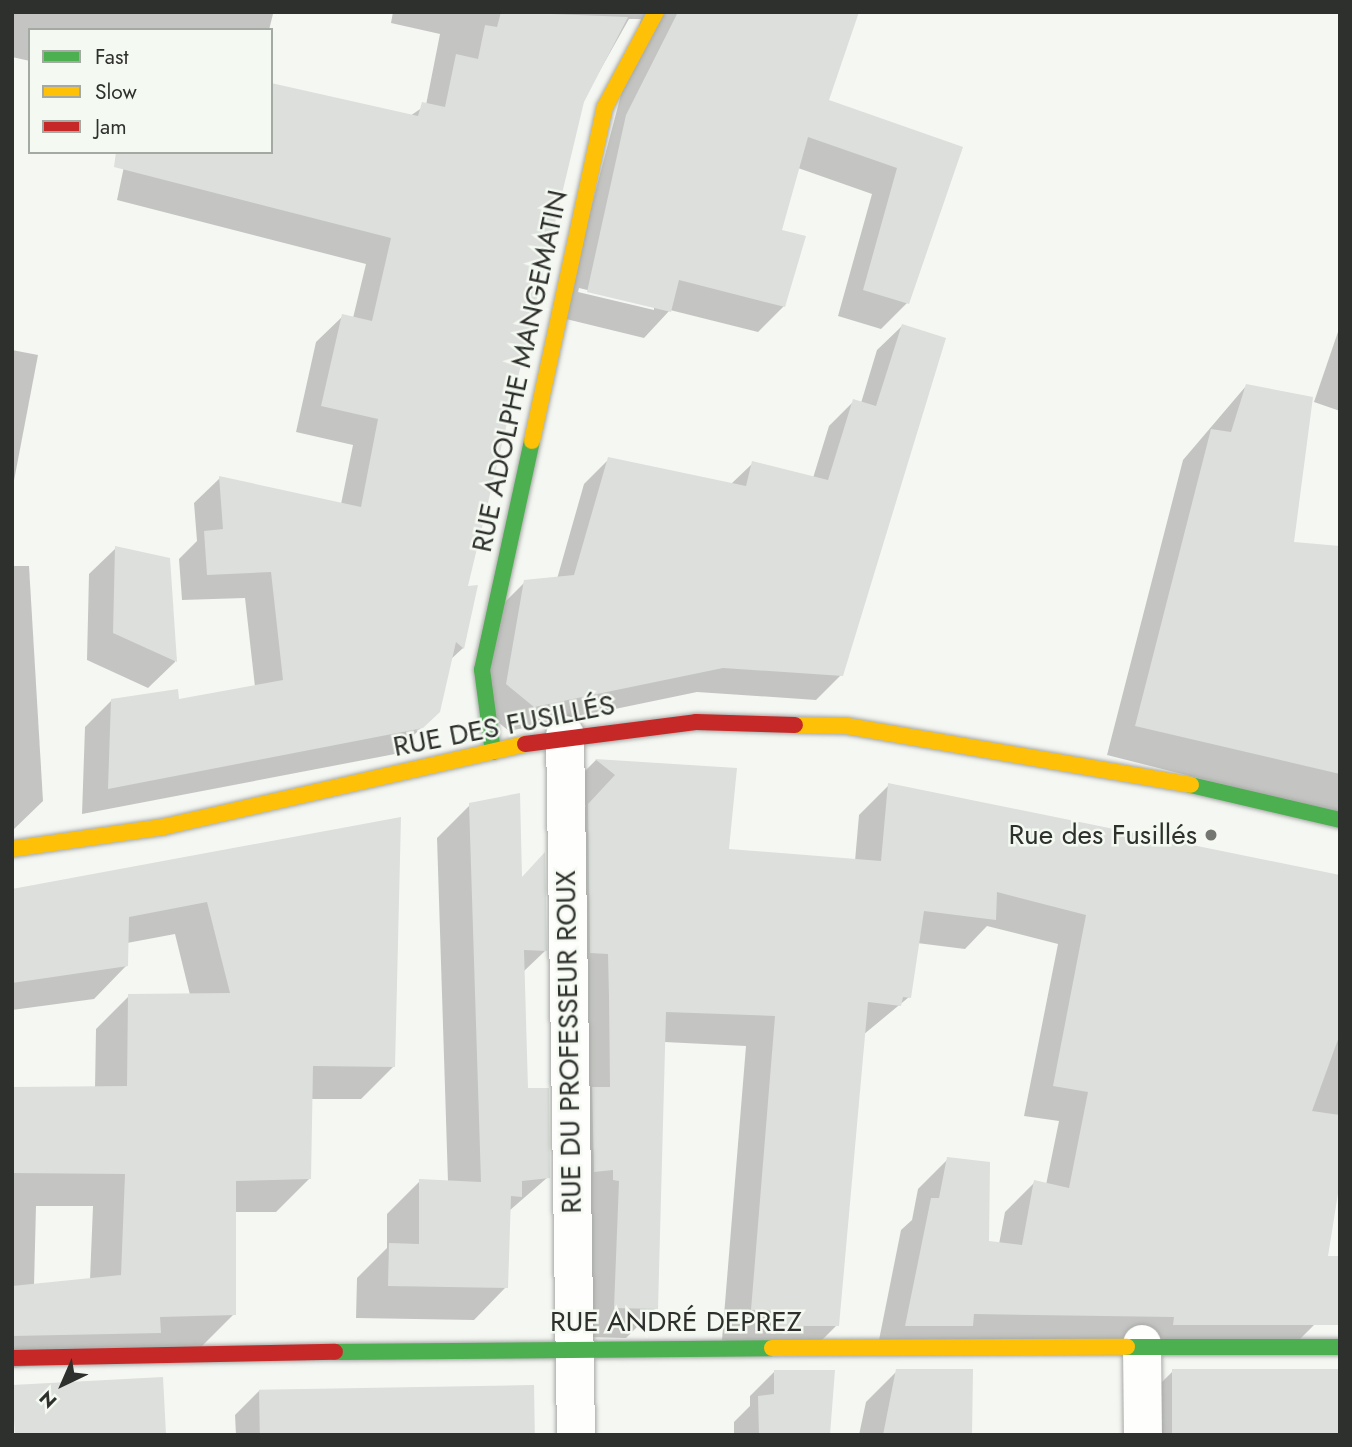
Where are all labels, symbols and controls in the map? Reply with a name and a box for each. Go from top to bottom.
legend [28,28,273,154]
text: Fast [95,42,128,72]
text: Slow [95,77,137,107]
text: Jam [95,112,127,142]
street label: RUE ADOLPHE MANGEMATIN [465,187,575,555]
street label: RUE DES FUSILLÉS [390,688,618,764]
place label: Rue des Fusillés [1008,818,1197,852]
marker: Rue des Fusillés [1203,827,1219,843]
street label: RUE DU PROFESSEUR ROUX [549,870,589,1214]
street label: RUE ANDRÉ DEPREZ [550,1305,802,1339]
north arrow [28,1349,98,1419]
text: N [33,1385,63,1414]

